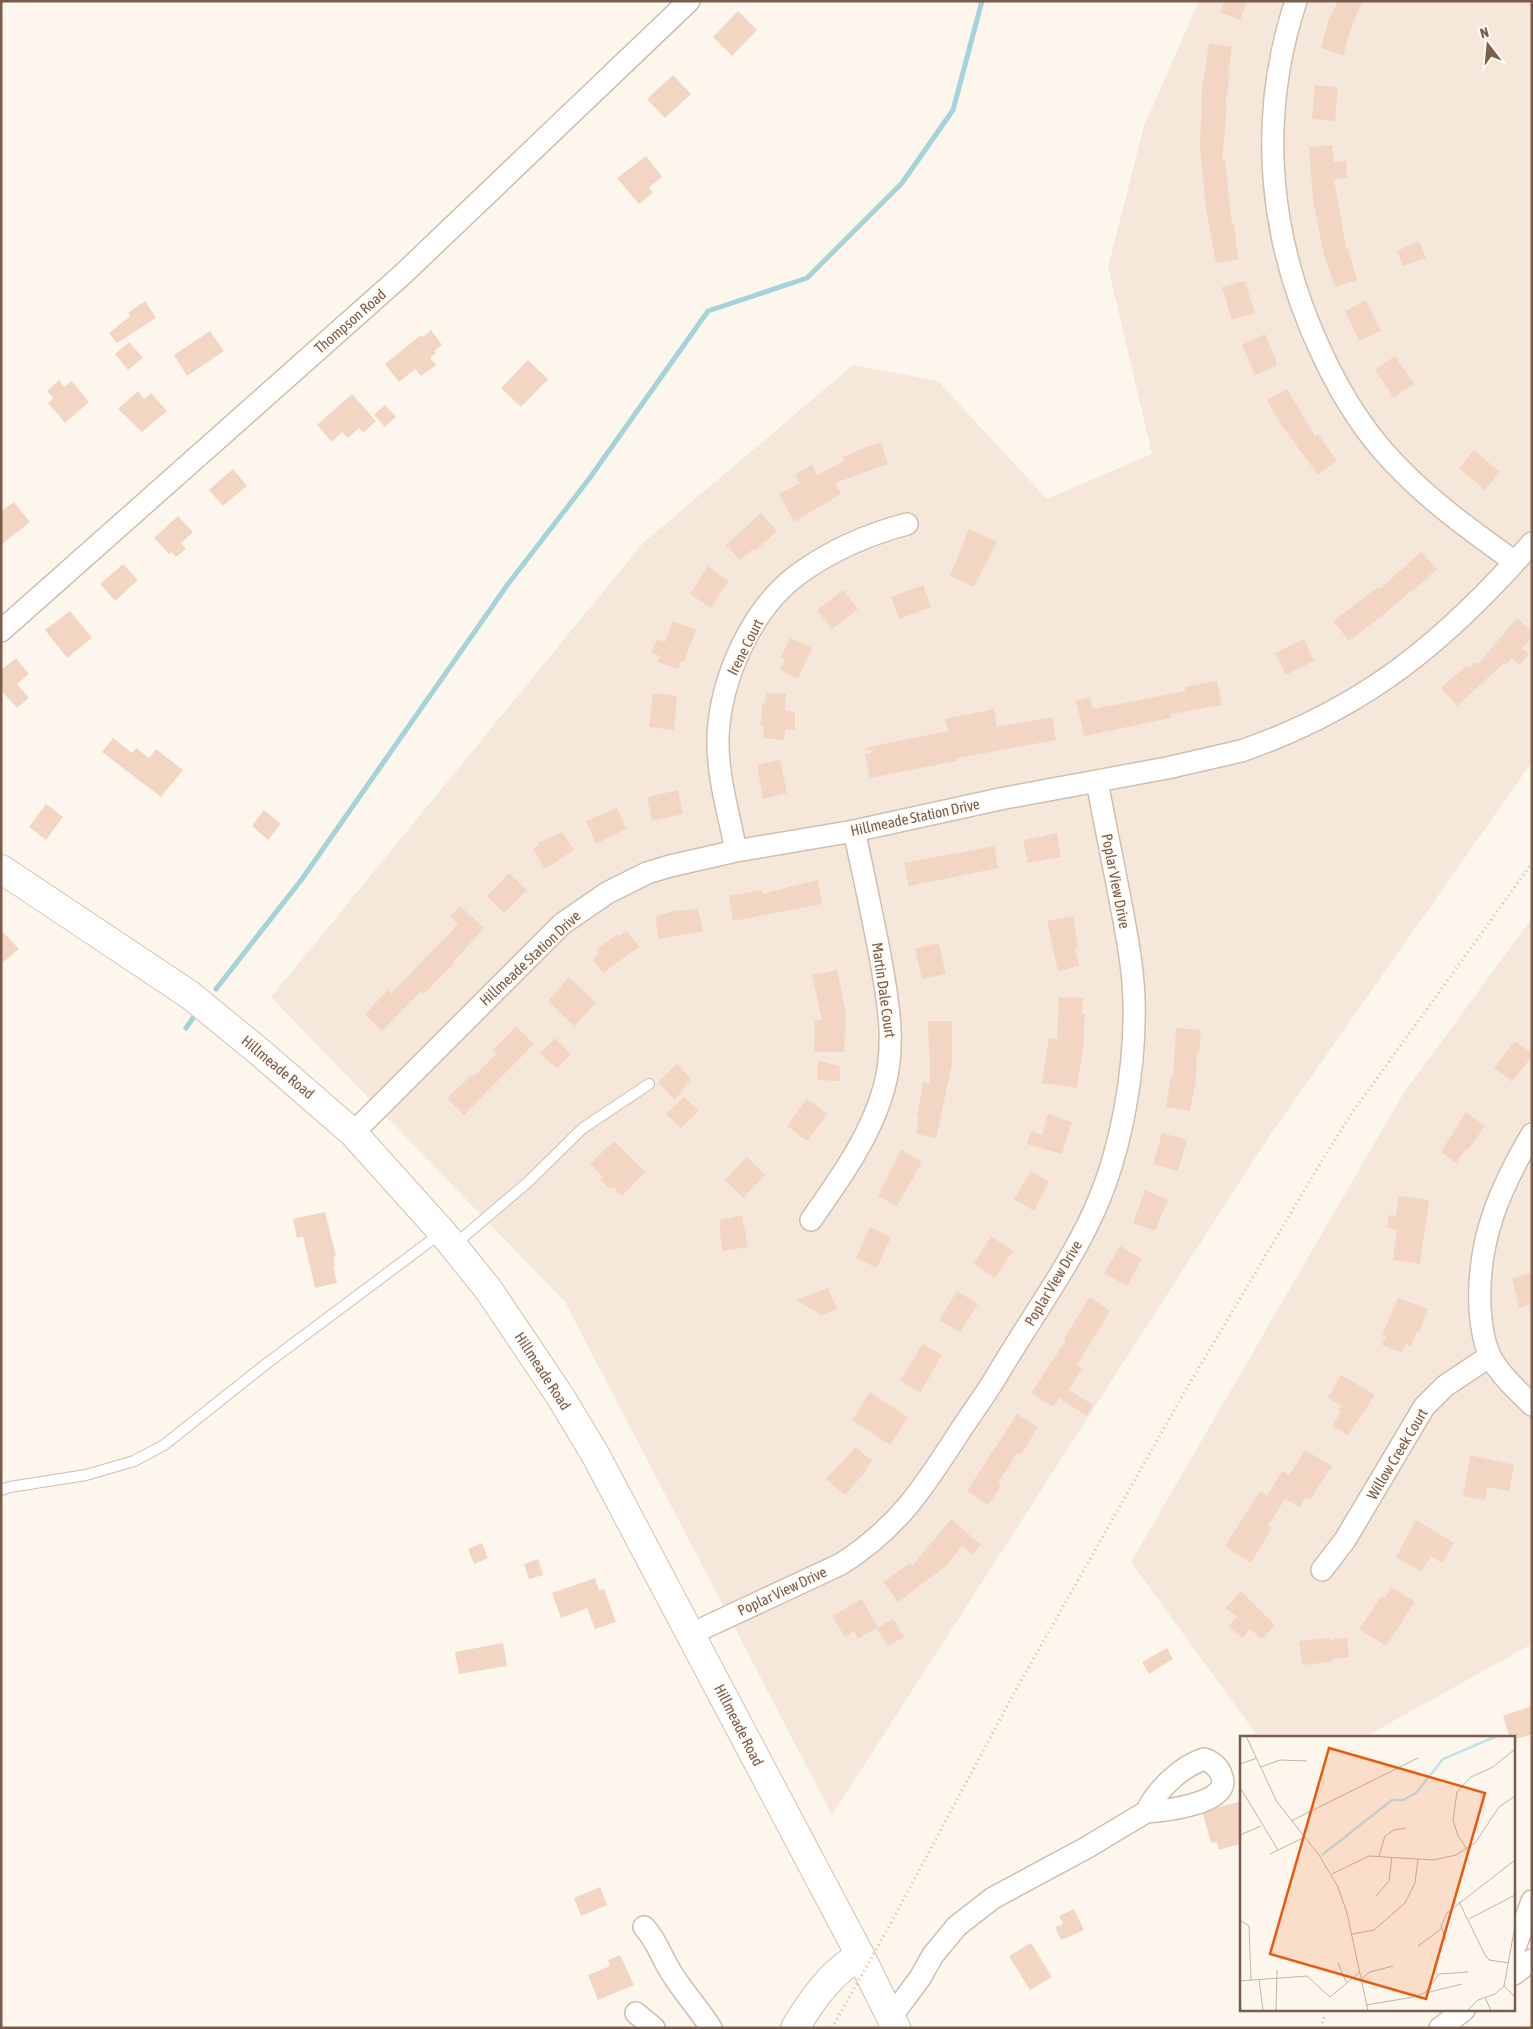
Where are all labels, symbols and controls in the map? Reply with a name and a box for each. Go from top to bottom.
north arrow [1463,20,1513,70]
text: N [1478,24,1491,41]
street label: Thompson Road [311,285,389,357]
street label: Irene Court [724,616,766,678]
street label: Hillmeade Station Drive [849,795,981,839]
street label: Poplar View Drive [1098,832,1134,930]
street label: Hillmeade Station Drive [476,907,584,1009]
street label: Martin Dale Court [869,941,899,1039]
street label: Hillmeade Road [238,1032,318,1102]
street label: Poplar View Drive [1021,1237,1085,1329]
street label: Hillmeade Road [512,1329,574,1413]
street label: Willow Creek Court [1363,1405,1431,1503]
street label: Poplar View Drive [735,1563,829,1619]
street label: Hillmeade Road [711,1681,767,1769]
inset map [1240,1736,1516,2012]

